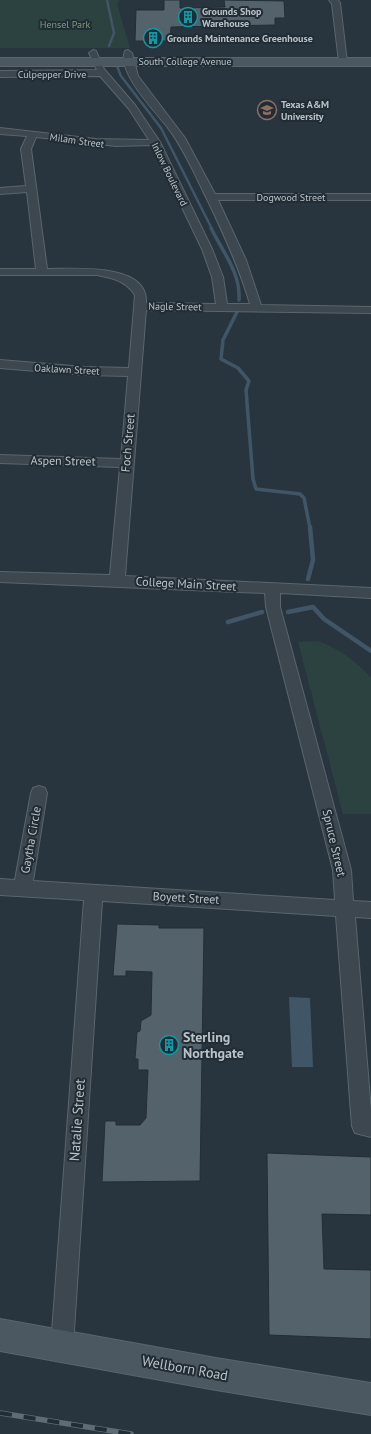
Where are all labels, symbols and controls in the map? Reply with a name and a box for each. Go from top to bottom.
place label: Grounds Shop Warehouse [202,5,262,30]
building icon: Grounds Shop Warehouse [177,6,199,28]
park label: Hensel Park [40,18,90,31]
building icon: Grounds Maintenance Greenhouse [142,27,164,49]
place label: Grounds Maintenance Greenhouse [167,32,313,45]
street label: South College Avenue [138,55,232,68]
street label: Culpepper Drive [18,68,86,81]
place label: Texas A&M University [281,98,329,123]
school or university icon: Texas A&M University [256,99,278,121]
street label: Milam Street [49,130,106,151]
street label: Inlow Boulevard [149,140,191,208]
street label: Dogwood Street [257,191,326,204]
street label: Nagle Street [148,300,202,313]
street label: Oaklawn Street [34,361,101,378]
street label: Foch Street [117,413,138,473]
street label: Aspen Street [30,452,96,469]
street label: College Main Street [135,573,237,594]
street label: Gaytha Circle [17,805,44,875]
street label: Spruce Street [319,808,349,878]
street label: Boyett Street [152,888,220,907]
place label: Sterling Northgate [183,1028,244,1062]
building icon: Sterling Northgate [158,1034,180,1056]
street label: Natalie Street [65,1078,89,1162]
street label: Wellborn Road [141,1352,229,1384]

